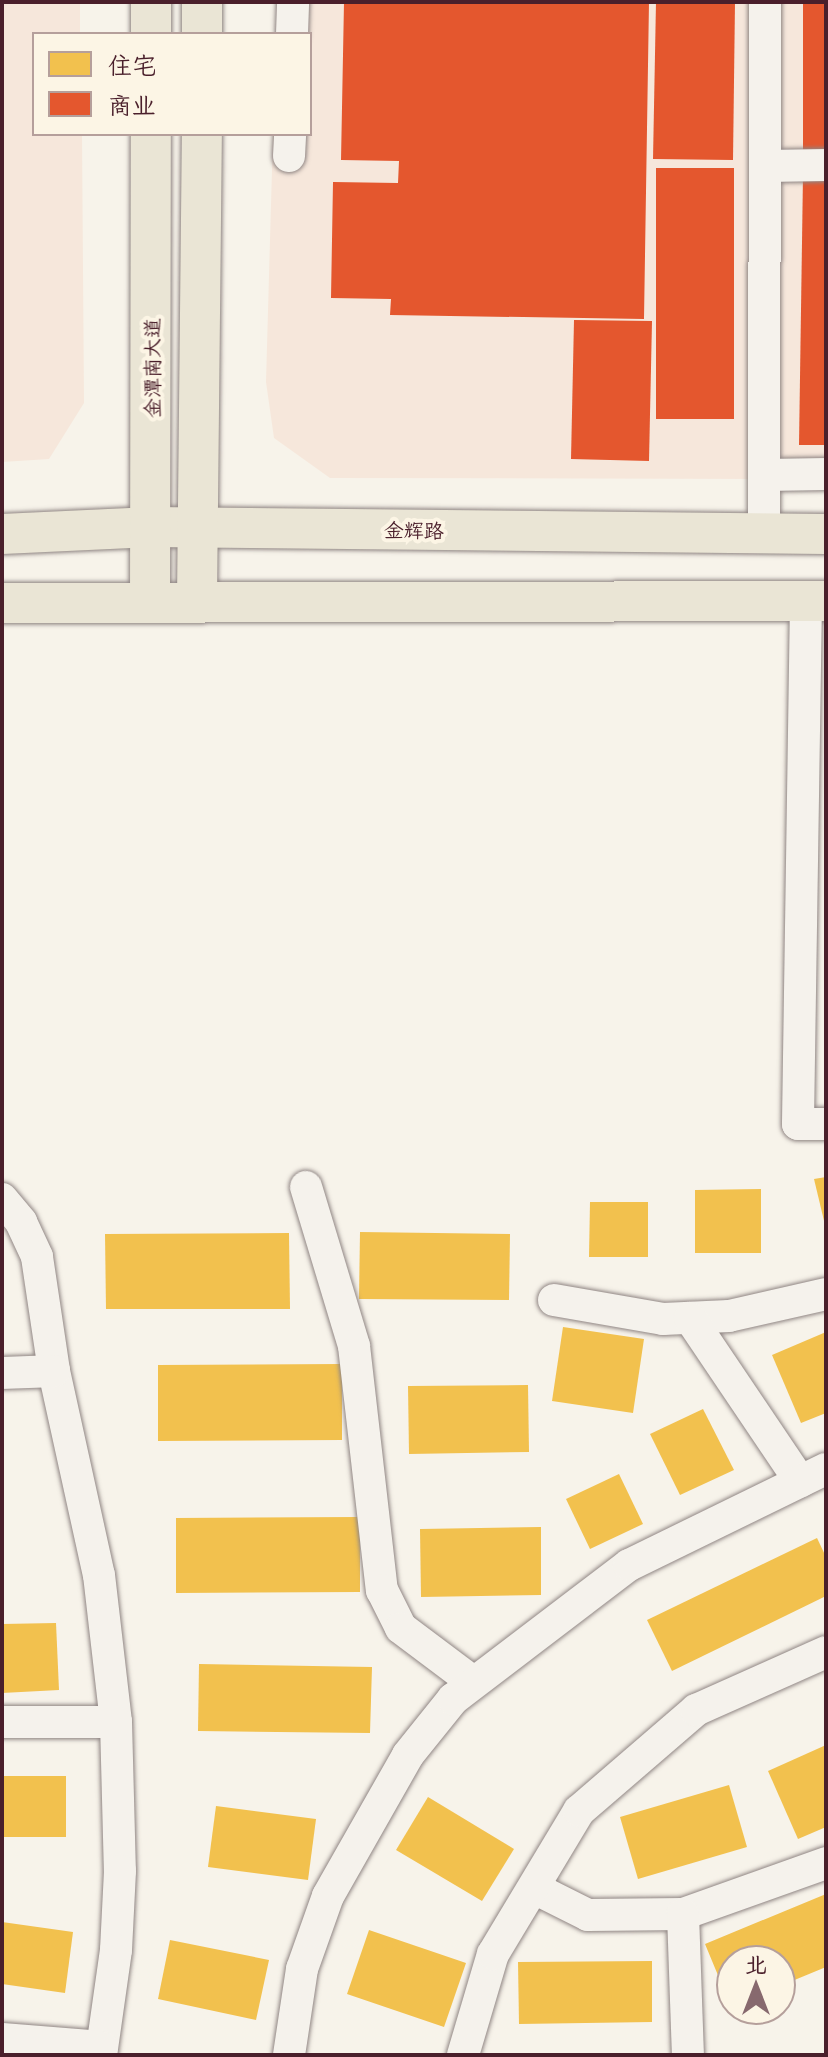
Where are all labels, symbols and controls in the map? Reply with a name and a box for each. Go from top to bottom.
legend [32,32,312,136]
text: 住宅 [108,46,156,82]
text: 商业 [108,86,156,122]
street label: 金潭南大道 [140,318,164,418]
street label: 金辉路 [384,517,444,543]
north arrow [716,1945,796,2025]
text: 北 [745,1946,767,1979]

